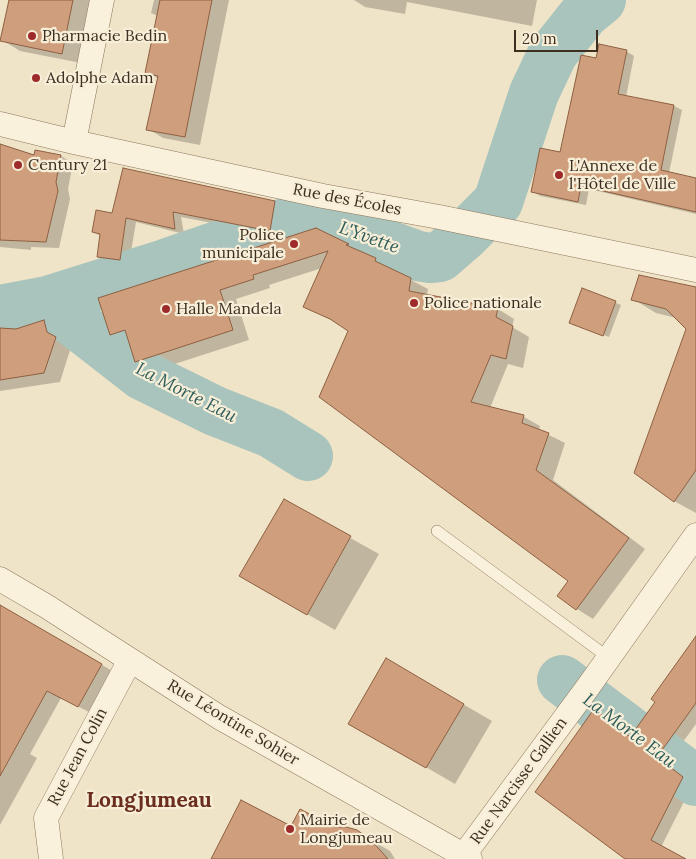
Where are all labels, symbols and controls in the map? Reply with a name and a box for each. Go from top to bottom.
scale bar [516,20,600,52]
place label: Pharmacie Bedin [42,26,167,46]
text: 20 m [522,29,557,48]
marker: Pharmacie Bedin [26,30,38,42]
place label: Adolphe Adam [46,68,153,88]
marker: Adolphe Adam [30,72,42,84]
place label: Century 21 [28,155,107,175]
place label: L'Annexe de l'Hôtel de Ville [569,156,676,194]
marker: Century 21 [12,159,24,171]
marker: L'Annexe de l'Hôtel de Ville [553,169,565,181]
street label: Rue des Écoles [291,180,403,220]
water label: L'Yvette [336,217,402,259]
place label: Police municipale [202,225,284,263]
marker: Police municipale [288,238,300,250]
place label: Police nationale [424,293,542,313]
marker: Police nationale [408,297,420,309]
place label: Halle Mandela [176,299,282,319]
marker: Halle Mandela [160,303,172,315]
water label: La Morte Eau [132,358,240,428]
street label: Rue Léontine Sohier [163,676,303,770]
water label: La Morte Eau [578,689,680,773]
street label: Rue Jean Colin [44,705,112,809]
street label: Rue Narcisse Gallien [466,714,572,848]
district label: Longjumeau [86,788,212,814]
place label: Mairie de Longjumeau [300,810,393,848]
marker: Mairie de Longjumeau [284,823,296,835]

